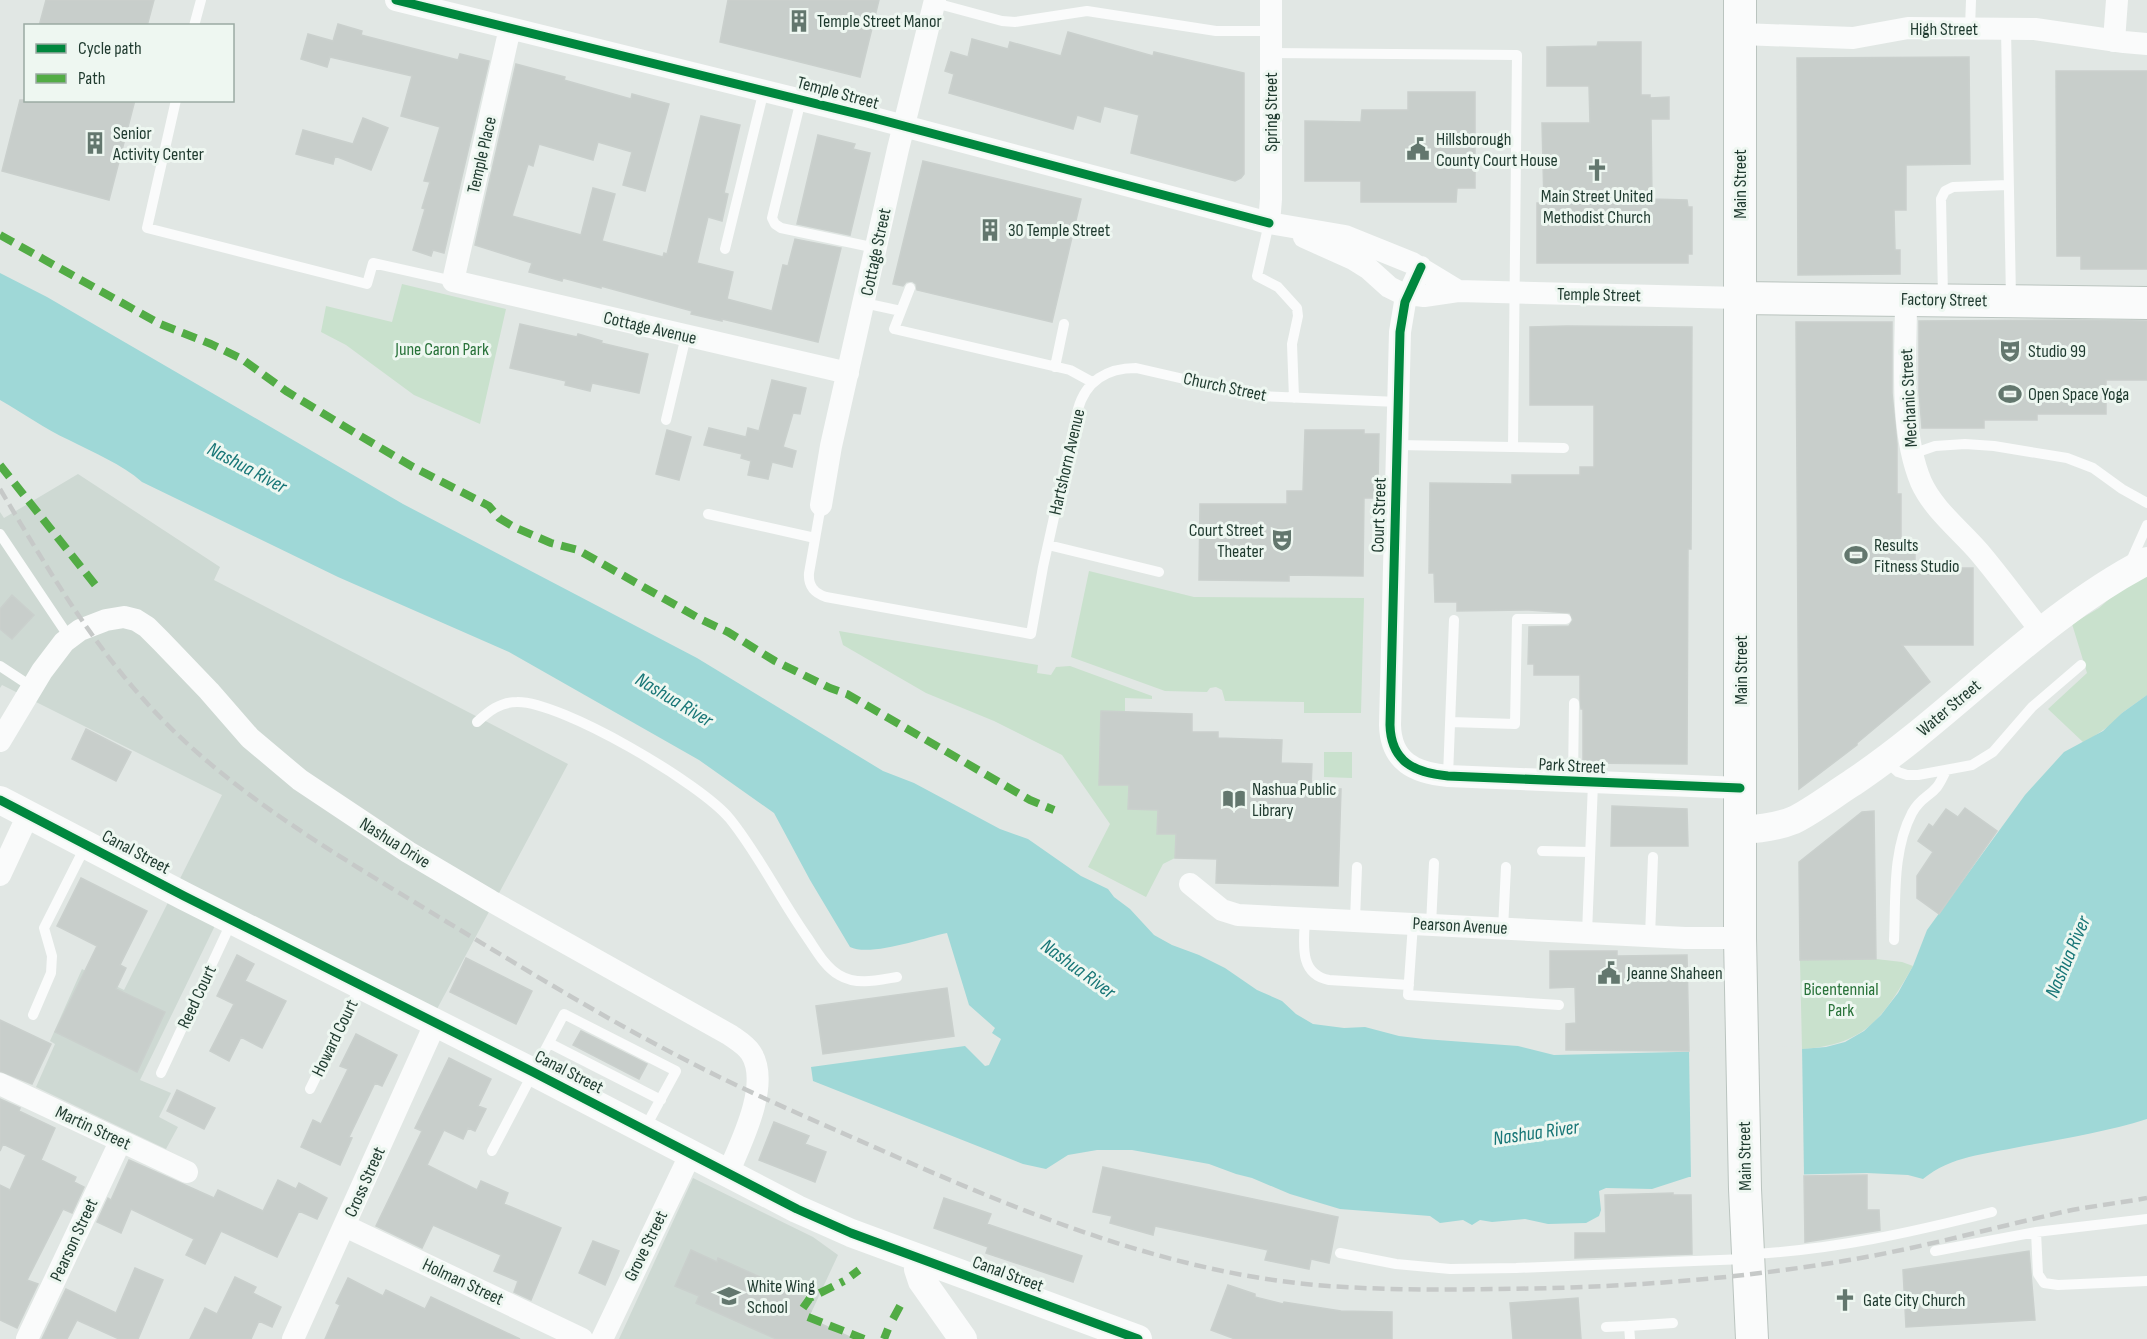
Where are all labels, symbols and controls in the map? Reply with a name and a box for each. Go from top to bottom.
building icon: Temple Street Manor [786,8,812,34]
place label: Temple Street Manor [817,11,942,32]
street label: High Street [1910,19,1979,40]
legend [24,24,234,102]
text: Cycle path [78,38,142,59]
text: Path [78,68,106,89]
street label: Temple Street [795,72,882,114]
street label: Spring Street [1261,72,1282,152]
street label: Temple Place [463,115,501,195]
place label: Senior Activity Center [112,123,204,165]
place label: Hillsborough County Court House [1436,129,1558,171]
building icon: Senior Activity Center [82,130,108,156]
public building icon: Hillsborough County Court House [1405,136,1431,162]
street label: Main Street [1730,149,1751,219]
church icon: Main Street United Methodist Church [1584,157,1610,183]
place label: Main Street United Methodist Church [1541,186,1653,228]
street label: Cottage Street [856,206,896,298]
building icon: 30 Temple Street [977,217,1003,243]
place label: 30 Temple Street [1008,220,1111,241]
street label: Temple Street [1557,284,1642,306]
street label: Factory Street [1901,289,1988,311]
street label: Cottage Avenue [601,307,699,349]
theatre icon: Studio 99 [1997,338,2023,364]
park label: June Caron Park [394,339,489,360]
place label: Studio 99 [2028,341,2086,362]
street label: Mechanic Street [1896,348,1922,448]
street label: Church Street [1181,368,1269,406]
sports icon: Open Space Yoga [1997,381,2023,407]
place label: Open Space Yoga [2028,384,2129,405]
street label: Hartshorn Avenue [1045,407,1089,517]
water label: Nashua River [203,437,292,500]
street label: Court Street [1367,477,1391,553]
place label: Court Street Theater [1189,520,1265,562]
theatre icon: Court Street Theater [1269,527,1295,553]
place label: Results Fitness Studio [1874,535,1960,577]
sports icon: Results Fitness Studio [1843,542,1869,568]
street label: Main Street [1731,635,1752,705]
water label: Nashua River [631,667,718,733]
street label: Water Street [1913,675,1986,741]
street label: Park Street [1538,754,1607,778]
place label: Nashua Public Library [1252,779,1336,821]
library icon: Nashua Public Library [1221,786,1247,812]
street label: Nashua Drive [356,813,434,873]
street label: Canal Street [98,825,174,879]
water label: Nashua River [2040,911,2096,1001]
street label: Pearson Avenue [1412,913,1508,939]
water label: Nashua River [1036,934,1121,1005]
public building icon: Jeanne Shaheen [1596,960,1622,986]
street label: Reed Court [173,962,221,1032]
place label: Jeanne Shaheen [1626,963,1723,984]
park label: Bicentennial Park [1803,979,1879,1021]
street label: Howard Court [307,996,363,1080]
street label: Canal Street [531,1046,607,1098]
street label: Martin Street [52,1101,134,1155]
water label: Nashua River [1492,1115,1582,1151]
street label: Main Street [1734,1121,1756,1191]
street label: Cross Street [340,1143,390,1220]
street label: Pearson Street [46,1195,103,1285]
street label: Grove Street [620,1207,672,1285]
street label: Canal Street [970,1251,1047,1297]
street label: Holman Street [419,1254,507,1310]
place label: White Wing School [747,1276,815,1318]
school or university icon: White Wing School [716,1283,742,1309]
church icon: Gate City Church [1832,1287,1858,1313]
place label: Gate City Church [1863,1290,1965,1311]

